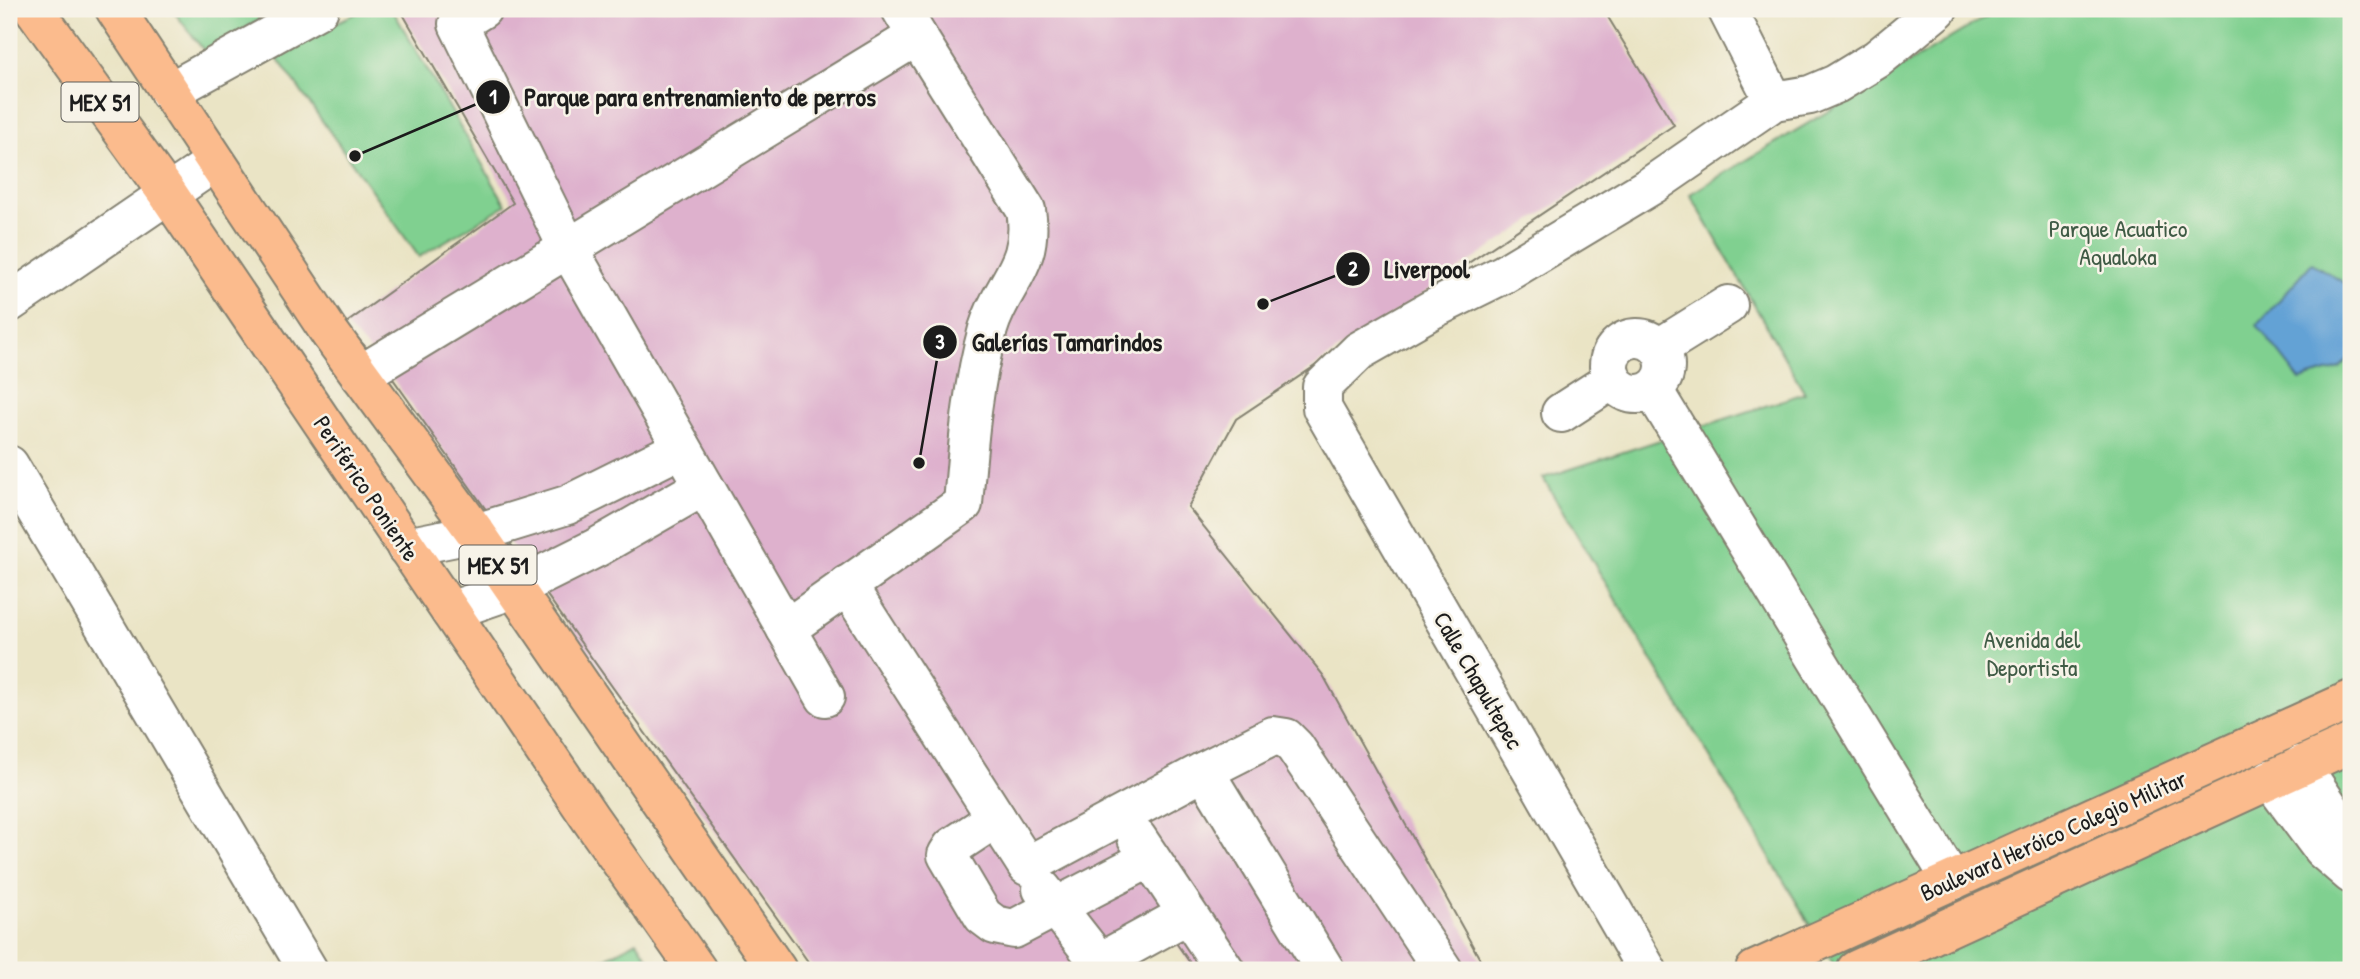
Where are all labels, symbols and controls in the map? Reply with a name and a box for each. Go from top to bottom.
callout: Parque para entrenamiento de perros [475,73,890,120]
text: Parque para entrenamiento de perros [524,79,876,115]
road number: MEX 51 [62,82,138,122]
text: 1 [489,82,497,111]
park label: Parque Acuatico Aqualoka [2049,212,2188,272]
callout: Liverpool [1335,246,1484,293]
text: Liverpool [1384,251,1471,287]
text: 2 [1348,254,1358,283]
callout: Galerías Tamarindos [923,318,1176,365]
text: Galerías Tamarindos [972,324,1162,359]
text: 3 [935,327,945,356]
street label: Periférico Poniente [307,409,428,567]
road number: MEX 51 [460,545,536,584]
street label: Calle Chapultepec [1427,605,1532,755]
park label: Avenida del Deportista [1984,623,2081,683]
street label: Boulevard Heróico Colegio Militar [1915,762,2191,908]

